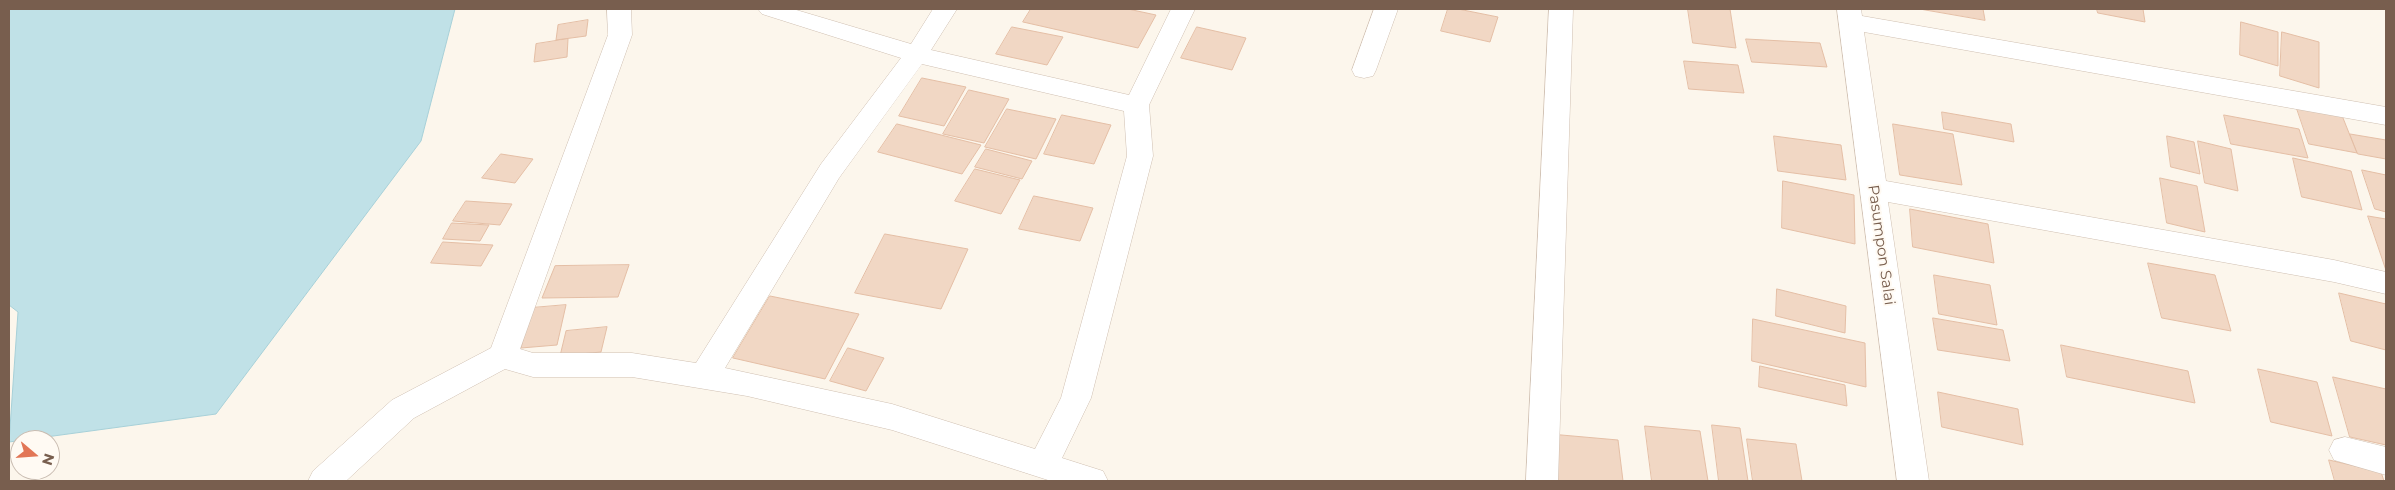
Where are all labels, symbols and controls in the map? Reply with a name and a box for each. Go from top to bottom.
street label: Pasumpon Salai [1864,184,1898,306]
north arrow [10,430,60,480]
text: N [38,451,59,467]

